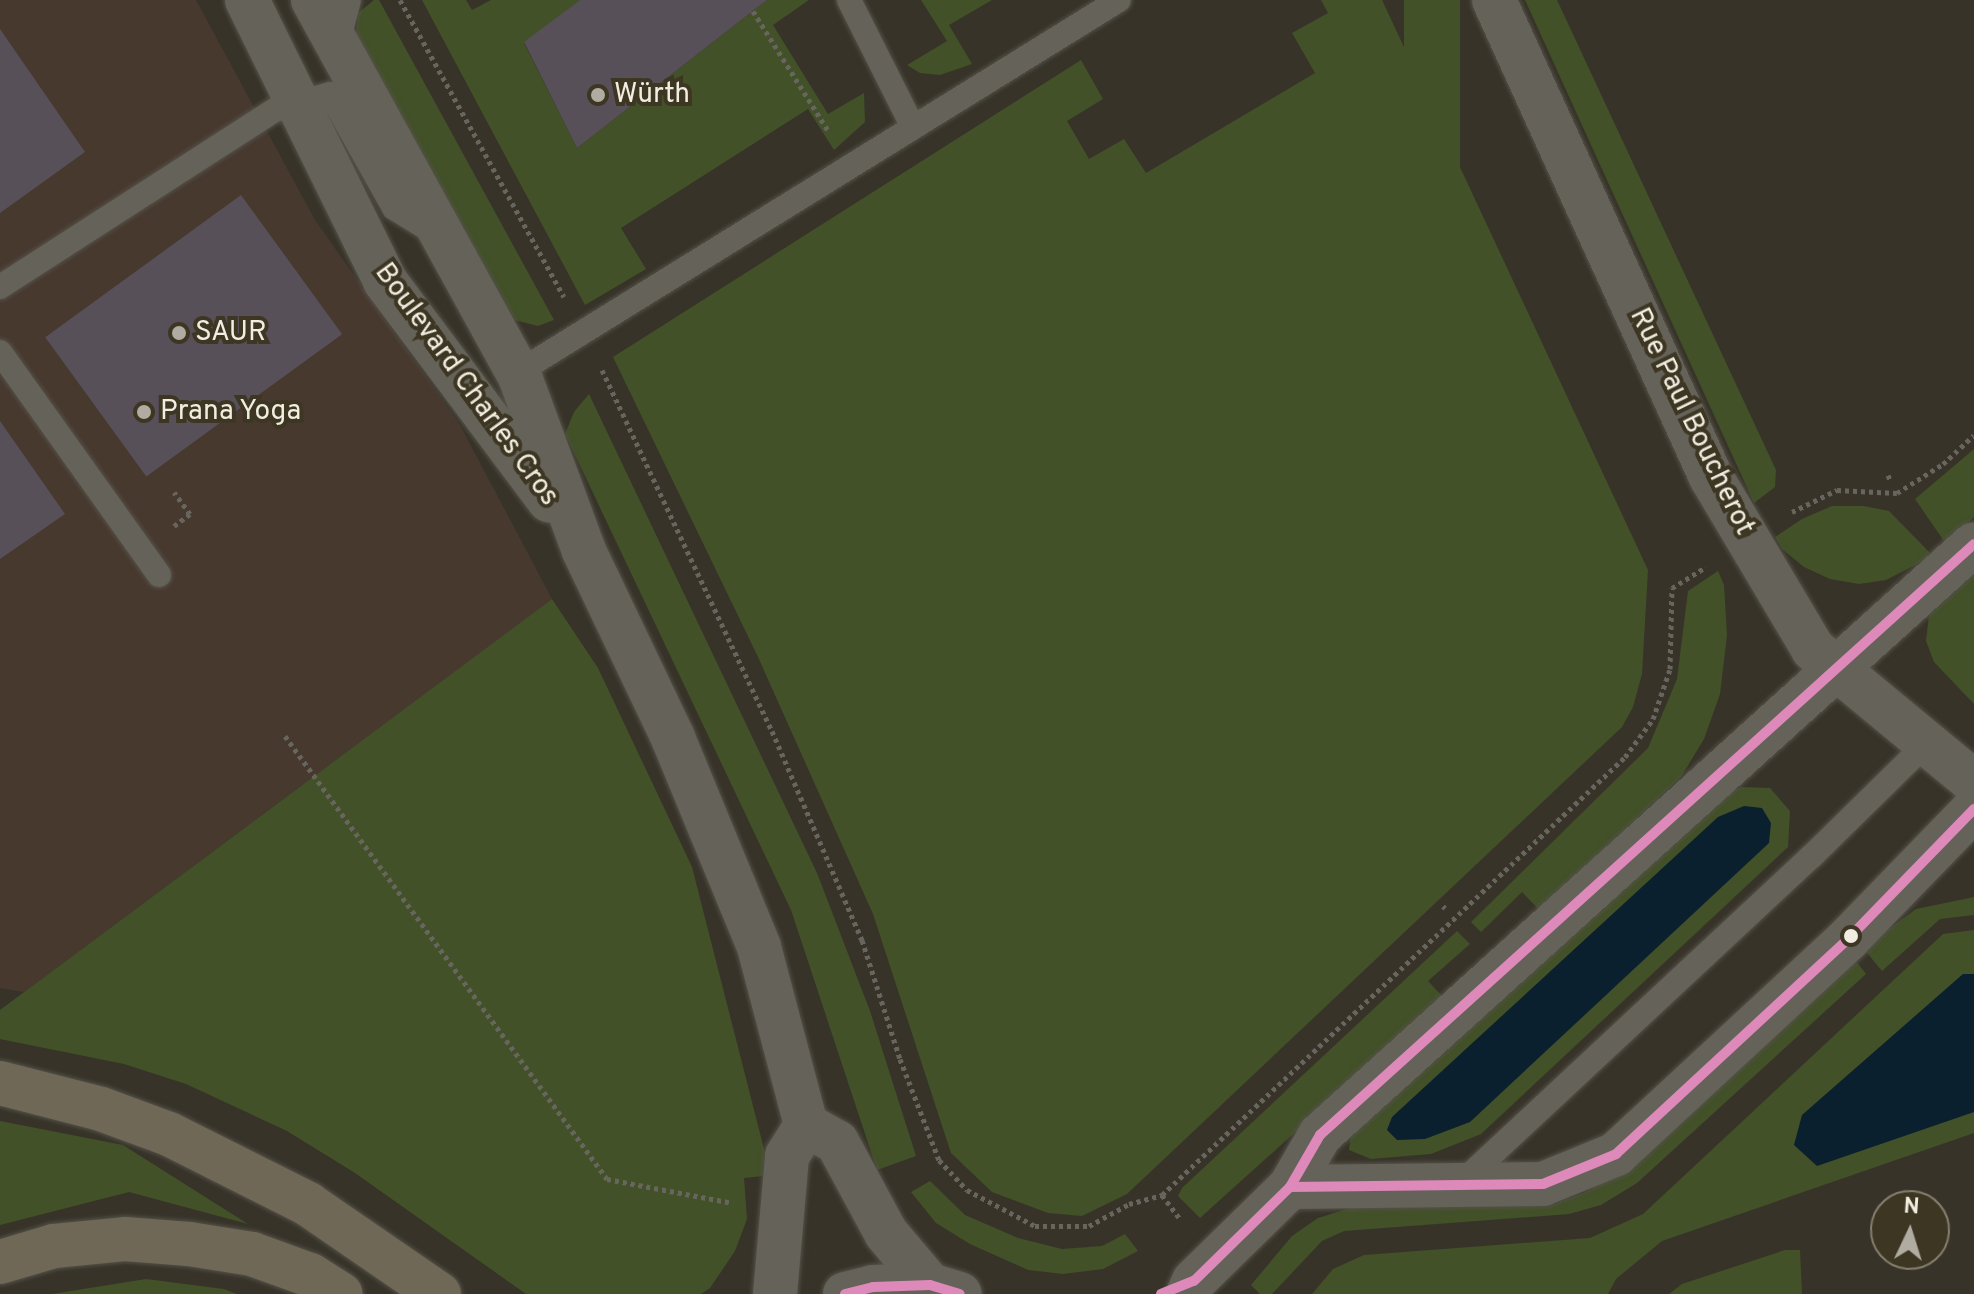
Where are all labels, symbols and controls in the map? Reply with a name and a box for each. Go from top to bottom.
place label: Würth [614,78,690,112]
marker: Würth [589,86,607,104]
street label: Boulevard Charles Cros [367,257,565,513]
street label: Rue Paul Boucherot [1621,303,1761,541]
place label: SAUR [195,316,267,350]
marker: SAUR [170,324,188,342]
place label: Prana Yoga [160,395,302,429]
marker: Prana Yoga [135,403,153,421]
unlabelled marker [1843,928,1859,944]
north arrow [1870,1190,1950,1270]
text: N [1903,1194,1920,1222]

